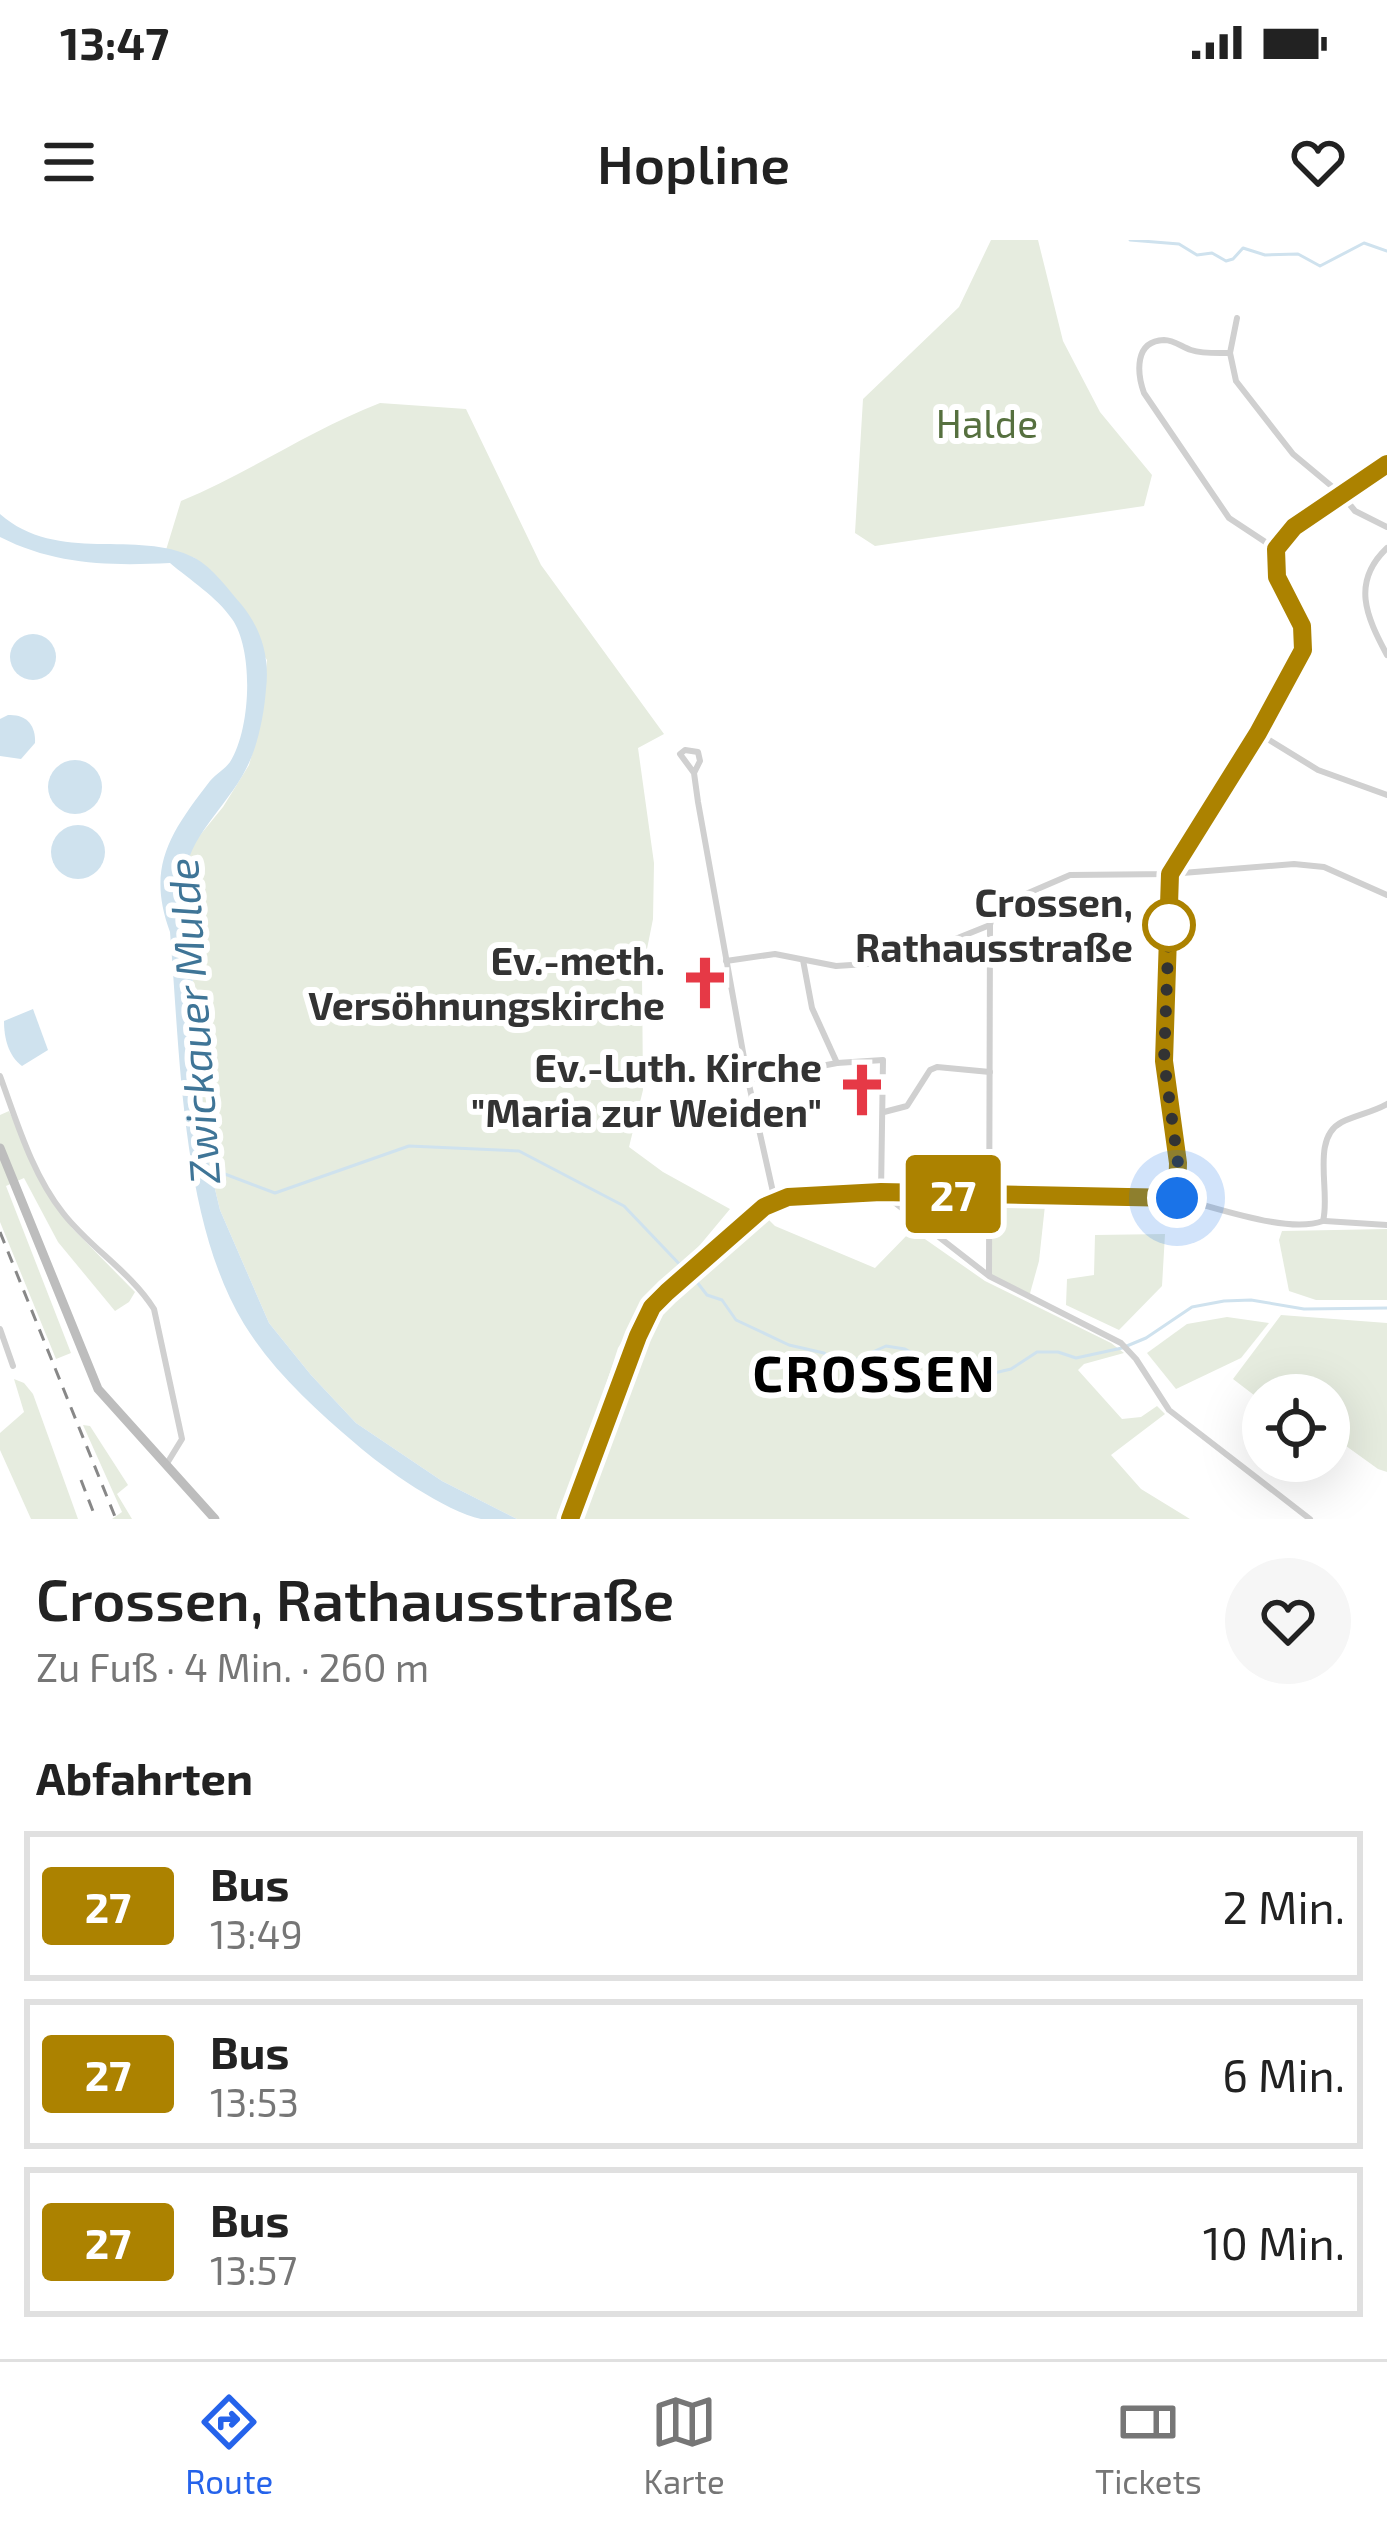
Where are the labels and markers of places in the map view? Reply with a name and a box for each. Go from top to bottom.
place label: Crossen, Rathausstraße [855,878,1133,970]
marker: Crossen, Rathausstraße [1144,900,1194,950]
place label: Ev.-meth. Versöhnungskirche [308,936,665,1028]
church icon: Ev.-meth. Versöhnungskirche [676,954,734,1012]
place label: Ev.-Luth. Kirche "Maria zur Weiden" [471,1043,822,1135]
church icon: Ev.-Luth. Kirche "Maria zur Weiden" [833,1061,891,1119]

